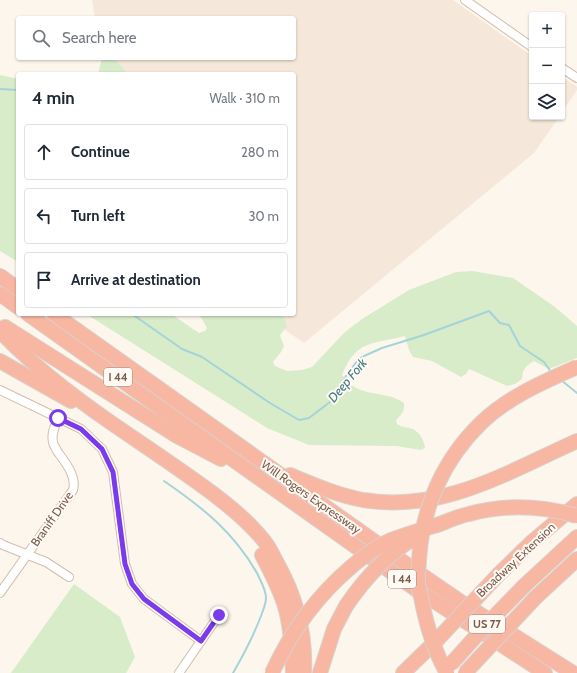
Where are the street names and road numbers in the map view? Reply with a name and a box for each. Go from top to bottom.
road number: I 44 [104,368,132,386]
street label: Will Rogers Expressway [259,457,364,537]
street label: Braniff Drive [27,488,76,549]
street label: Broadway Extension [473,519,559,600]
road number: I 44 [388,570,416,588]
road number: US 77 [469,615,505,633]

